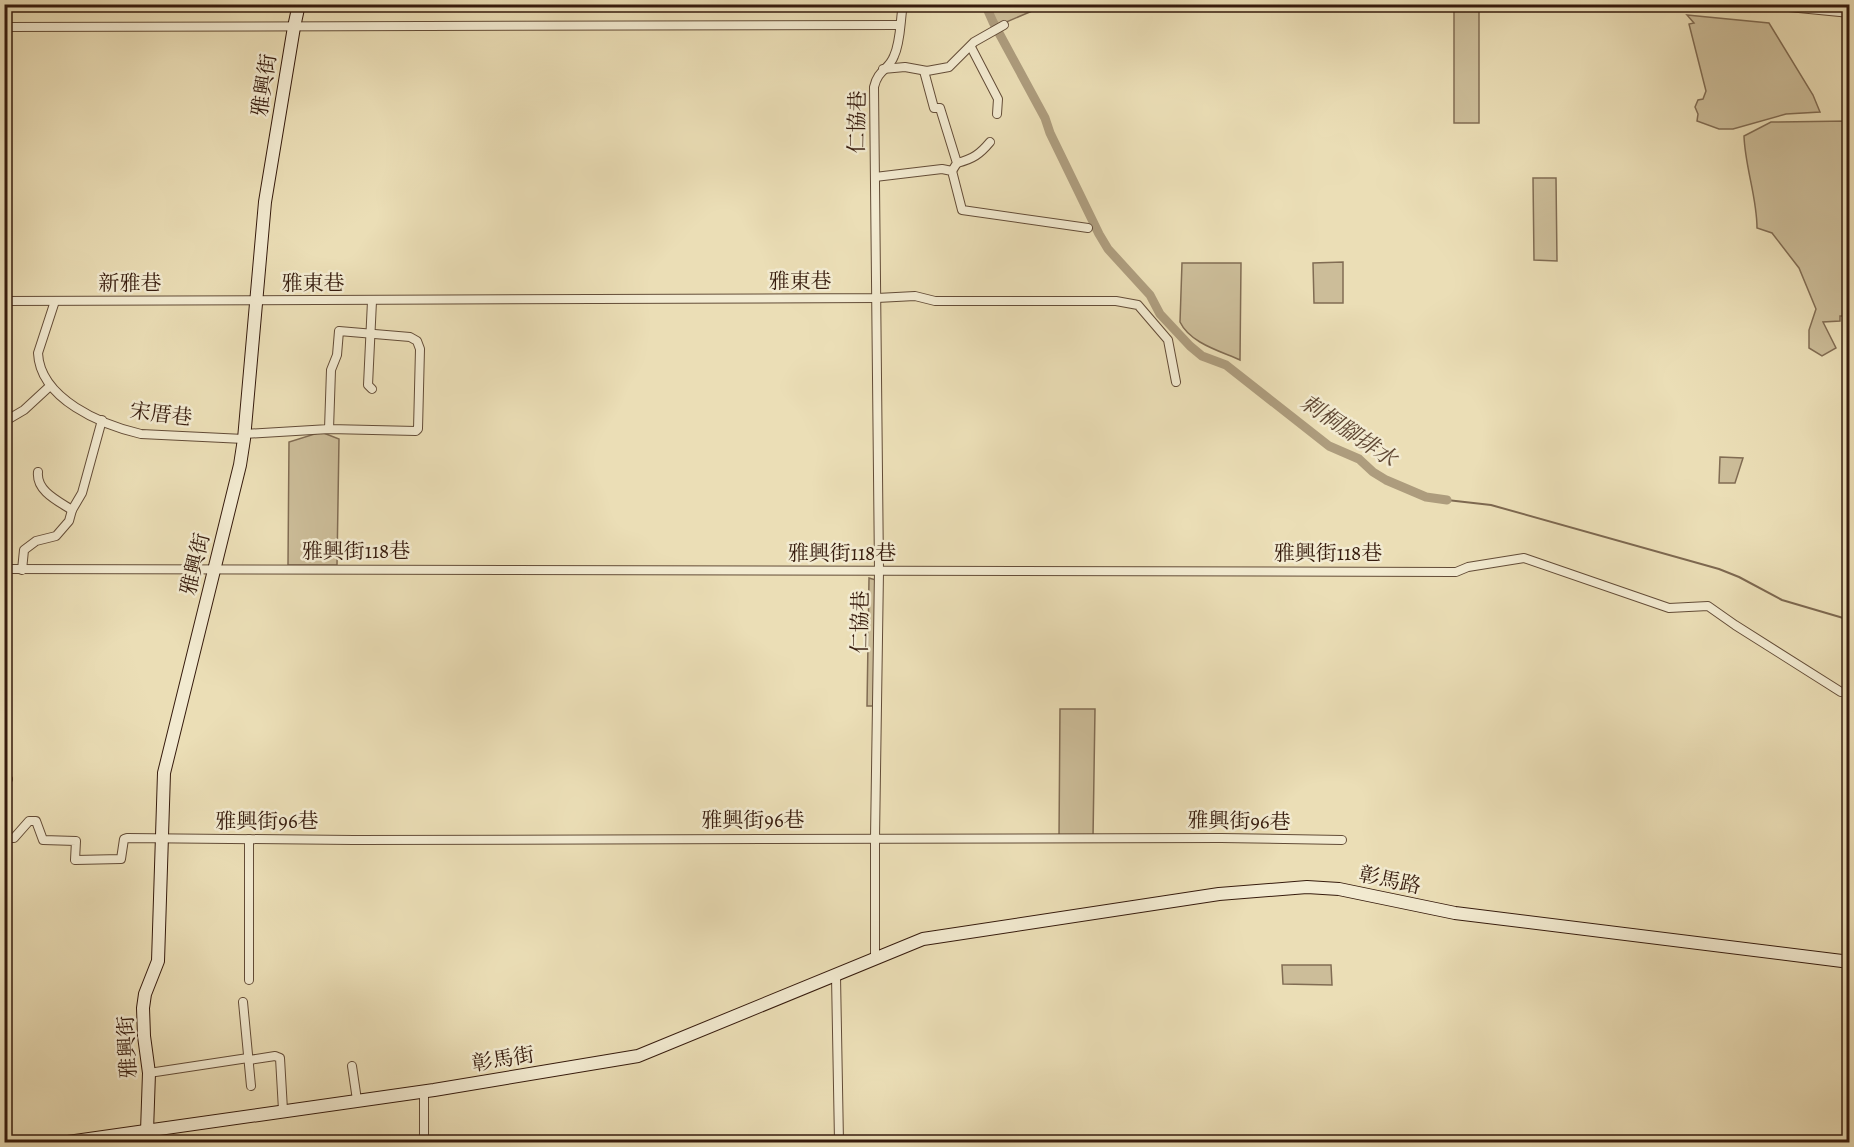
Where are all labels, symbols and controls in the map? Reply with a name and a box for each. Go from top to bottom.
street label: 雅興街 [245,52,283,118]
street label: 仁協巷 [842,90,872,154]
street label: 雅東巷 [769,267,832,295]
street label: 新雅巷 [99,269,162,297]
street label: 雅東巷 [282,269,345,297]
water label: 刺桐腳排水 [1294,388,1404,475]
street label: 宋厝巷 [128,396,194,432]
street label: 雅興街 [174,530,216,598]
street label: 雅興街118巷 [302,537,410,565]
street label: 雅興街118巷 [788,539,896,567]
street label: 雅興街118巷 [1274,539,1382,567]
street label: 仁協巷 [845,590,875,654]
street label: 雅興街96巷 [701,806,805,834]
street label: 雅興街96巷 [1187,806,1291,836]
street label: 雅興街96巷 [215,807,319,835]
street label: 彰馬路 [1356,860,1424,900]
street label: 雅興街 [111,1015,143,1079]
street label: 彰馬街 [470,1040,536,1078]

